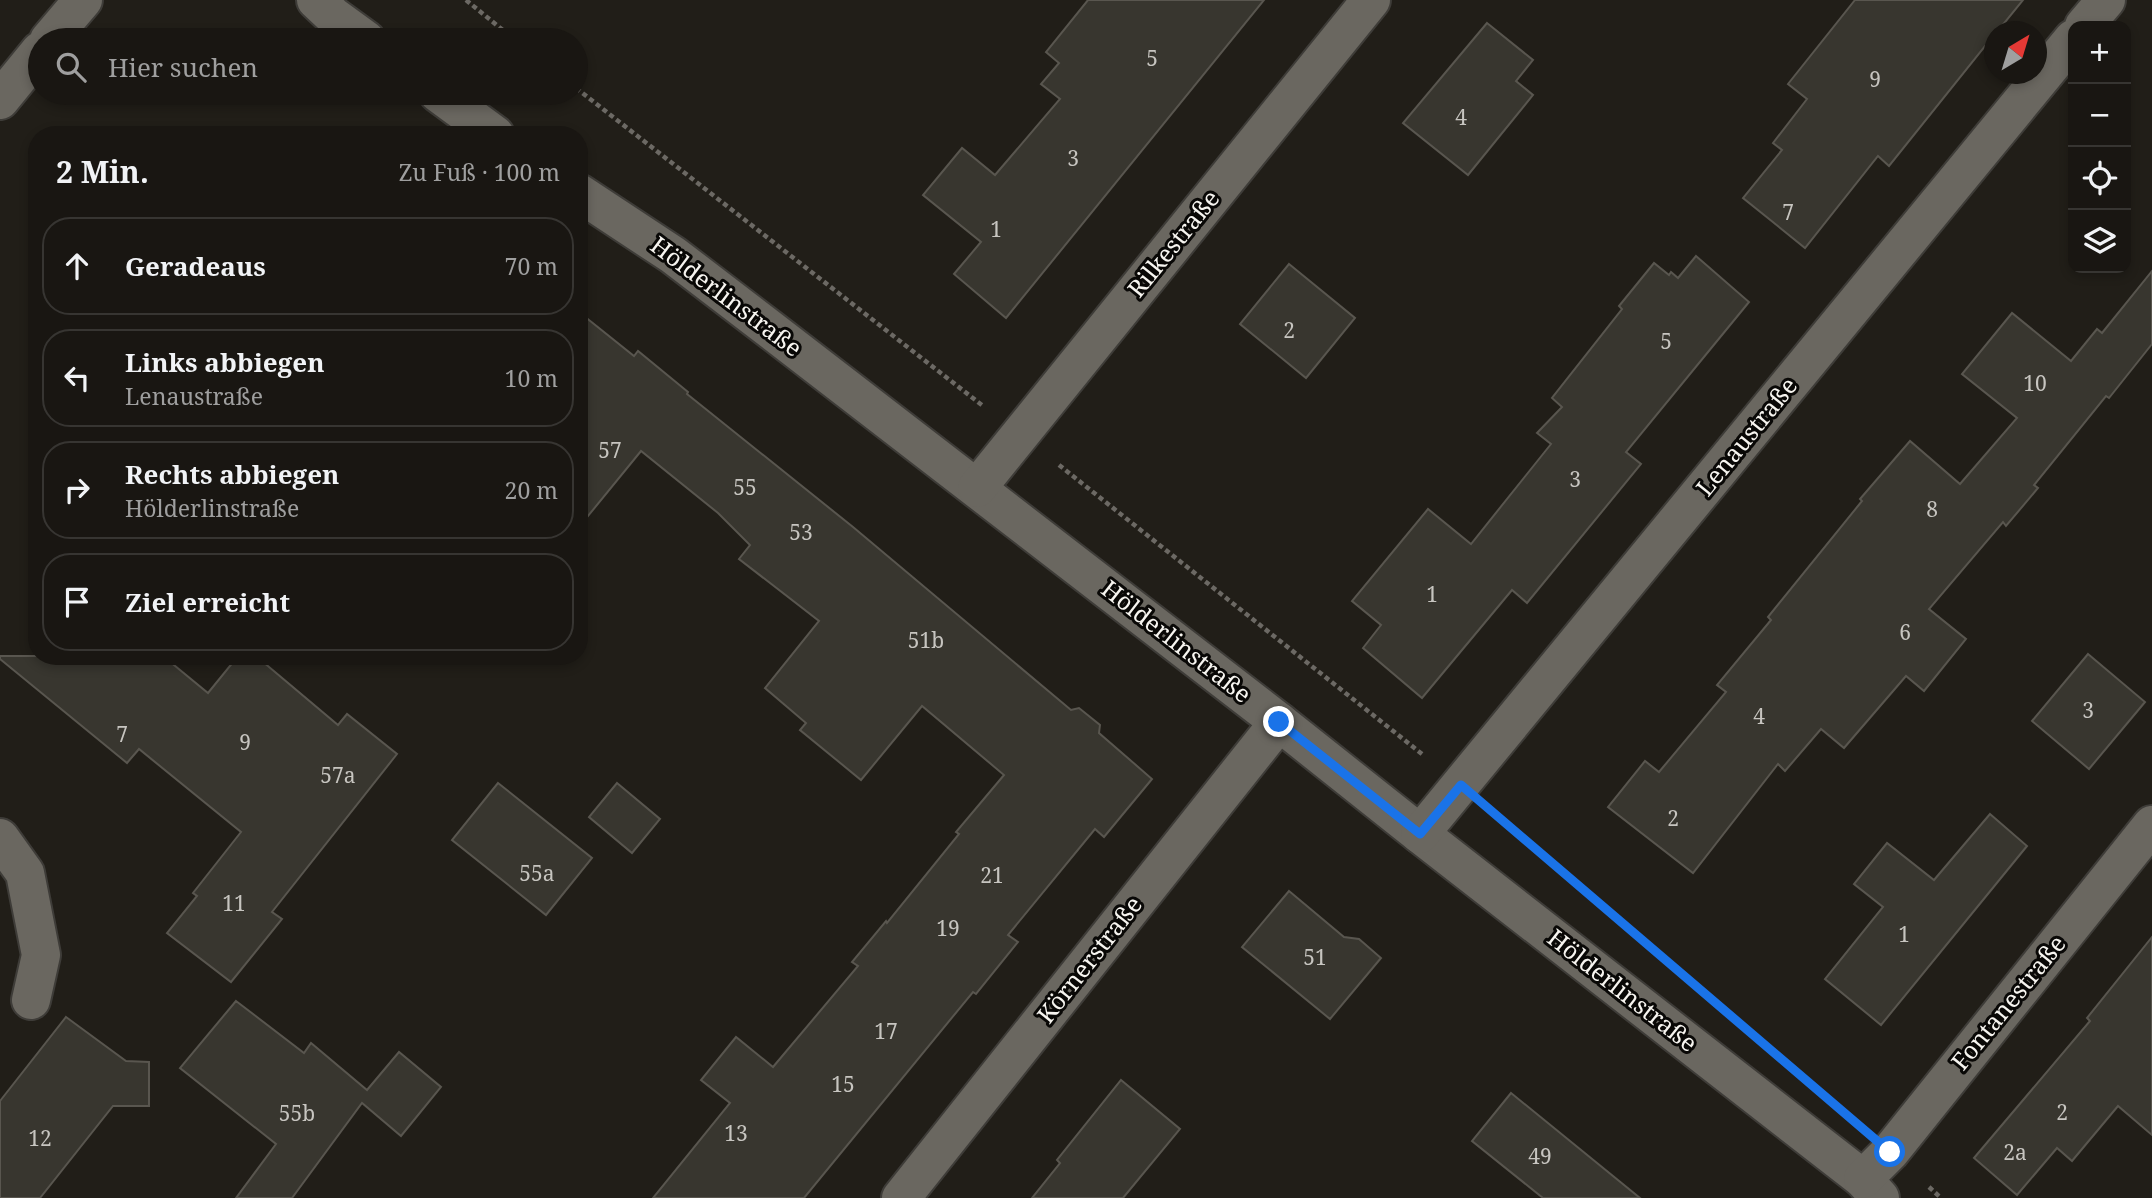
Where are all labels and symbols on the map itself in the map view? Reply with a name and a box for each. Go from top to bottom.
north arrow [1984,21,2047,84]
house number: 5 [1146,44,1158,72]
house number: 9 [1869,65,1881,93]
house number: 4 [1455,103,1467,131]
house number: 3 [1067,144,1079,172]
street label: Rilkestraße [1119,182,1226,304]
house number: 7 [1782,198,1794,226]
house number: 1 [990,215,1002,243]
street label: Hölderlinstraße [644,228,809,364]
house number: 2 [1283,316,1295,344]
house number: 5 [1660,327,1672,355]
house number: 10 [2023,369,2047,397]
street label: Lenaustraße [1688,370,1804,502]
house number: 57 [598,436,622,464]
house number: 3 [1569,465,1581,493]
house number: 55 [733,473,757,501]
house number: 8 [1926,495,1938,523]
house number: 53 [789,518,813,546]
street label: Hölderlinstraße [1095,572,1259,710]
house number: 1 [1426,580,1438,608]
house number: 6 [1899,618,1911,646]
house number: 51b [908,626,944,654]
house number: 3 [2082,696,2094,724]
house number: 4 [1753,702,1765,730]
route end [1263,706,1294,737]
house number: 7 [116,720,128,748]
house number: 9 [239,728,251,756]
house number: 57a [320,761,356,789]
house number: 2 [1667,804,1679,832]
house number: 55a [519,859,555,887]
house number: 21 [980,861,1004,889]
house number: 11 [222,889,246,917]
street label: Körnerstraße [1029,889,1149,1030]
house number: 19 [936,914,960,942]
house number: 1 [1898,920,1910,948]
street label: Hölderlinstraße [1541,921,1705,1059]
street label: Fontanestraße [1943,928,2073,1076]
house number: 51 [1303,943,1327,971]
house number: 17 [874,1017,898,1045]
house number: 15 [831,1070,855,1098]
house number: 2 [2056,1098,2068,1126]
house number: 55b [279,1099,315,1127]
house number: 13 [724,1119,748,1147]
house number: 12 [28,1124,52,1152]
route start [1874,1136,1905,1167]
house number: 2a [2003,1138,2027,1166]
house number: 49 [1528,1142,1552,1170]

